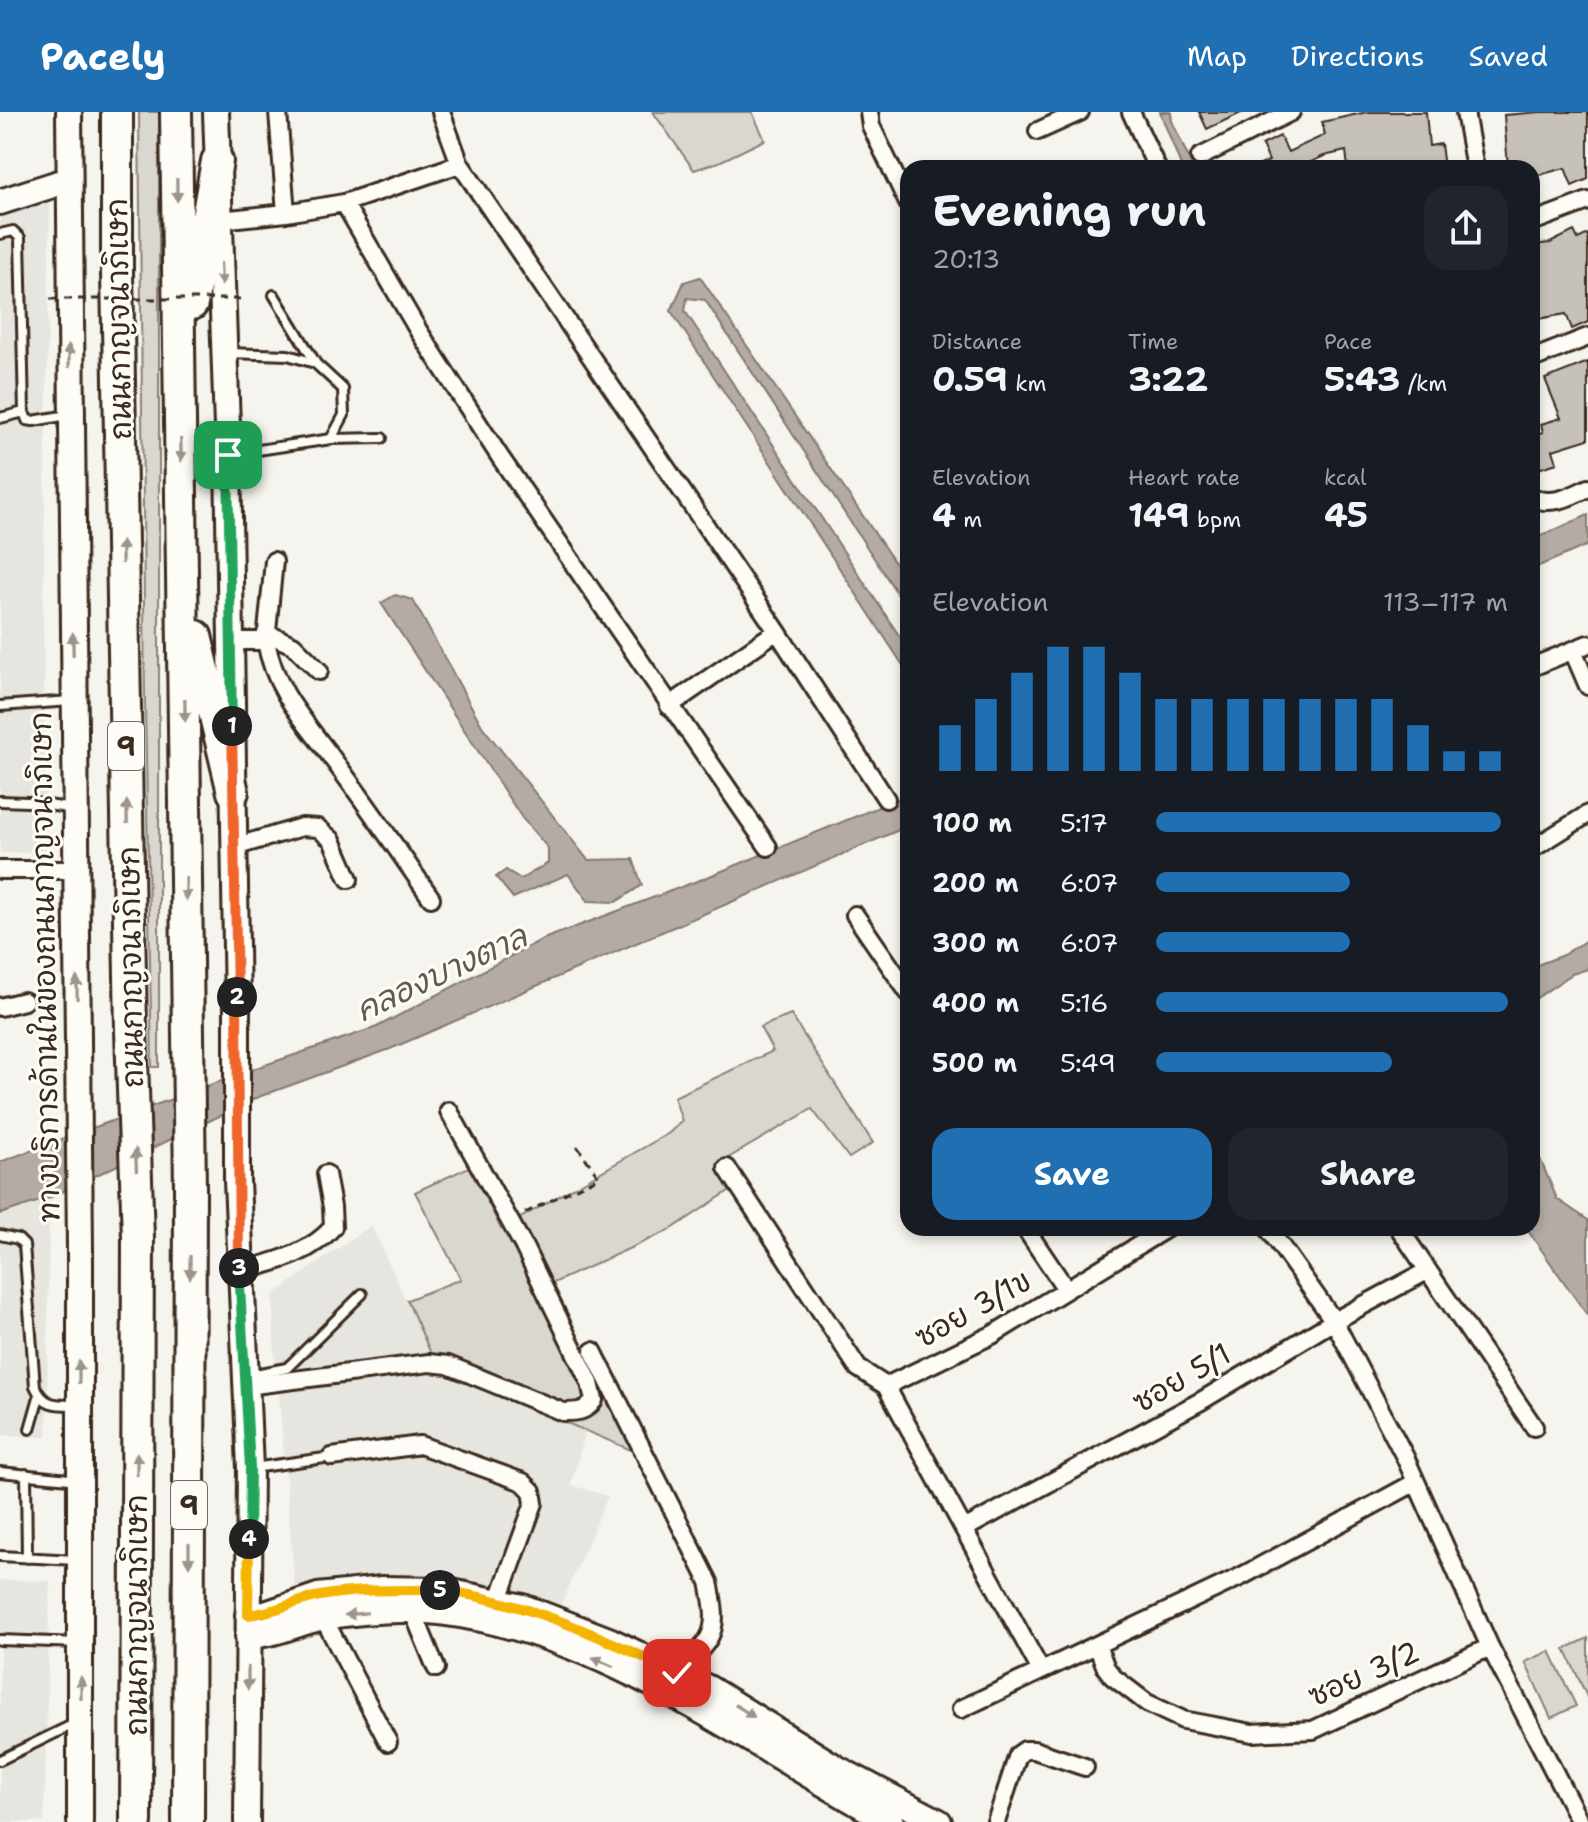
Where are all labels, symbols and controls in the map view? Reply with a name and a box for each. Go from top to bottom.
text: Pacely [40,31,166,82]
text: Map [1187,37,1247,75]
text: Directions [1291,37,1425,75]
text: Saved [1469,37,1548,75]
one-way arrow [171,178,183,203]
text: Evening run [932,181,1206,240]
button: share [1424,186,1508,270]
street label: ถนนกาญจนาภิเษก [96,198,141,440]
text: 20:13 [932,241,1000,276]
one-way arrow [215,262,228,287]
text: Distance [932,327,1022,356]
text: Time [1128,327,1178,356]
text: Pace [1324,327,1372,356]
one-way arrow [63,343,75,368]
text: 0.59 [932,356,1008,402]
text: 3:22 [1128,356,1208,402]
text: 5:43 [1324,356,1400,402]
text: km [1008,369,1046,398]
text: /km [1400,369,1447,398]
pin [194,421,262,489]
icon: arrive [206,433,250,477]
one-way arrow [175,438,187,463]
text: Elevation [932,463,1030,492]
text: Heart rate [1128,463,1240,492]
text: kcal [1324,463,1367,492]
text: 4 [932,492,956,538]
text: 149 [1128,492,1189,538]
text: 45 [1324,492,1368,538]
text: m [956,505,982,534]
text: bpm [1189,505,1241,534]
one-way arrow [116,539,129,564]
text: Elevation [932,584,1048,619]
text: 113–117 m [1383,584,1508,619]
one-way arrow [67,631,79,656]
one-way arrow [179,698,191,723]
pin: 1 [212,706,252,746]
street label: ทางบริการด้านในของถนนกาญจนาภิเษก [20,711,69,1223]
text: 1 [227,711,237,740]
road number: 9 [108,722,144,770]
one-way arrow [121,799,134,824]
text: 100 m [932,805,1012,840]
text: 5:17 [1060,805,1108,840]
street label: ถนนกาญจนาภิเษก [108,846,153,1088]
text: 200 m [932,865,1019,900]
text: 6:07 [1060,865,1119,900]
one-way arrow [180,877,192,902]
water label: คลองบางตาล [348,913,535,1031]
text: 300 m [932,925,1019,960]
text: 6:07 [1060,925,1119,960]
one-way arrow [71,975,83,1000]
pin: 2 [217,977,257,1017]
text: 2 [229,982,245,1011]
text: 400 m [932,985,1019,1020]
text: 5:16 [1060,985,1108,1020]
text: 500 m [932,1045,1017,1080]
text: 5:49 [1060,1045,1116,1080]
button: Save [932,1128,1212,1220]
button: Share [1228,1128,1508,1220]
one-way arrow [129,1147,142,1172]
pin: 3 [219,1248,259,1288]
text: 3 [231,1253,247,1282]
one-way arrow [183,1255,196,1280]
street label: ซอย 3/1ข [907,1260,1038,1357]
street label: ซอย 5/1 [1125,1333,1238,1422]
one-way arrow [73,1359,85,1384]
one-way arrow [131,1451,143,1476]
road number: 9 [171,1481,207,1529]
street label: ถนนกาญจนาภิเษก [116,1494,157,1736]
pin: 4 [229,1519,269,1559]
text: 4 [241,1524,257,1553]
one-way arrow [183,1543,195,1568]
pin: 5 [420,1570,460,1610]
text: 5 [433,1575,447,1604]
one-way arrow [343,1607,368,1620]
street label: ซอย 3/2 [1302,1631,1426,1716]
pin [643,1639,711,1707]
icon: check [655,1651,699,1695]
one-way arrow [591,1655,615,1669]
one-way arrow [242,1666,254,1691]
one-way arrow [75,1675,87,1700]
one-way arrow [734,1704,756,1718]

